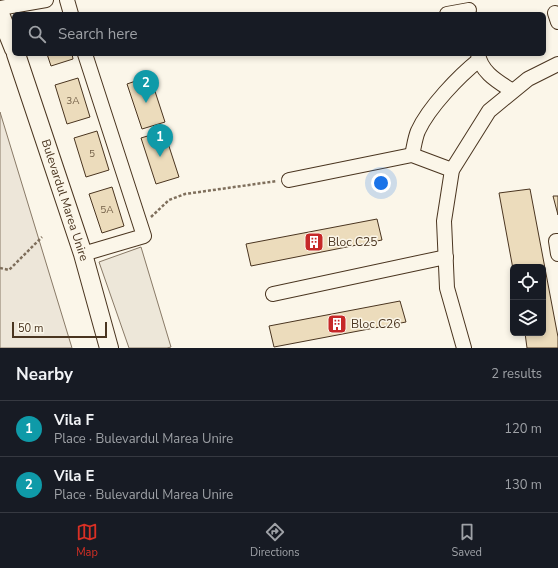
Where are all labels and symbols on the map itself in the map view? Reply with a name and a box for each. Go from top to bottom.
pin: 2 [133,70,159,103]
house number: 3A [66,94,80,108]
pin: 1 [147,124,173,157]
street label: Bulevardul Marea Unire [38,137,92,263]
house number: 5 [89,147,95,161]
your location [371,173,391,193]
house number: 5A [100,203,114,217]
building icon: Bloc C25 [303,231,325,253]
place label: Bloc C25 [328,234,377,250]
building icon: Bloc C26 [326,313,348,335]
place label: Bloc C26 [351,316,400,332]
scale bar [12,320,107,339]

